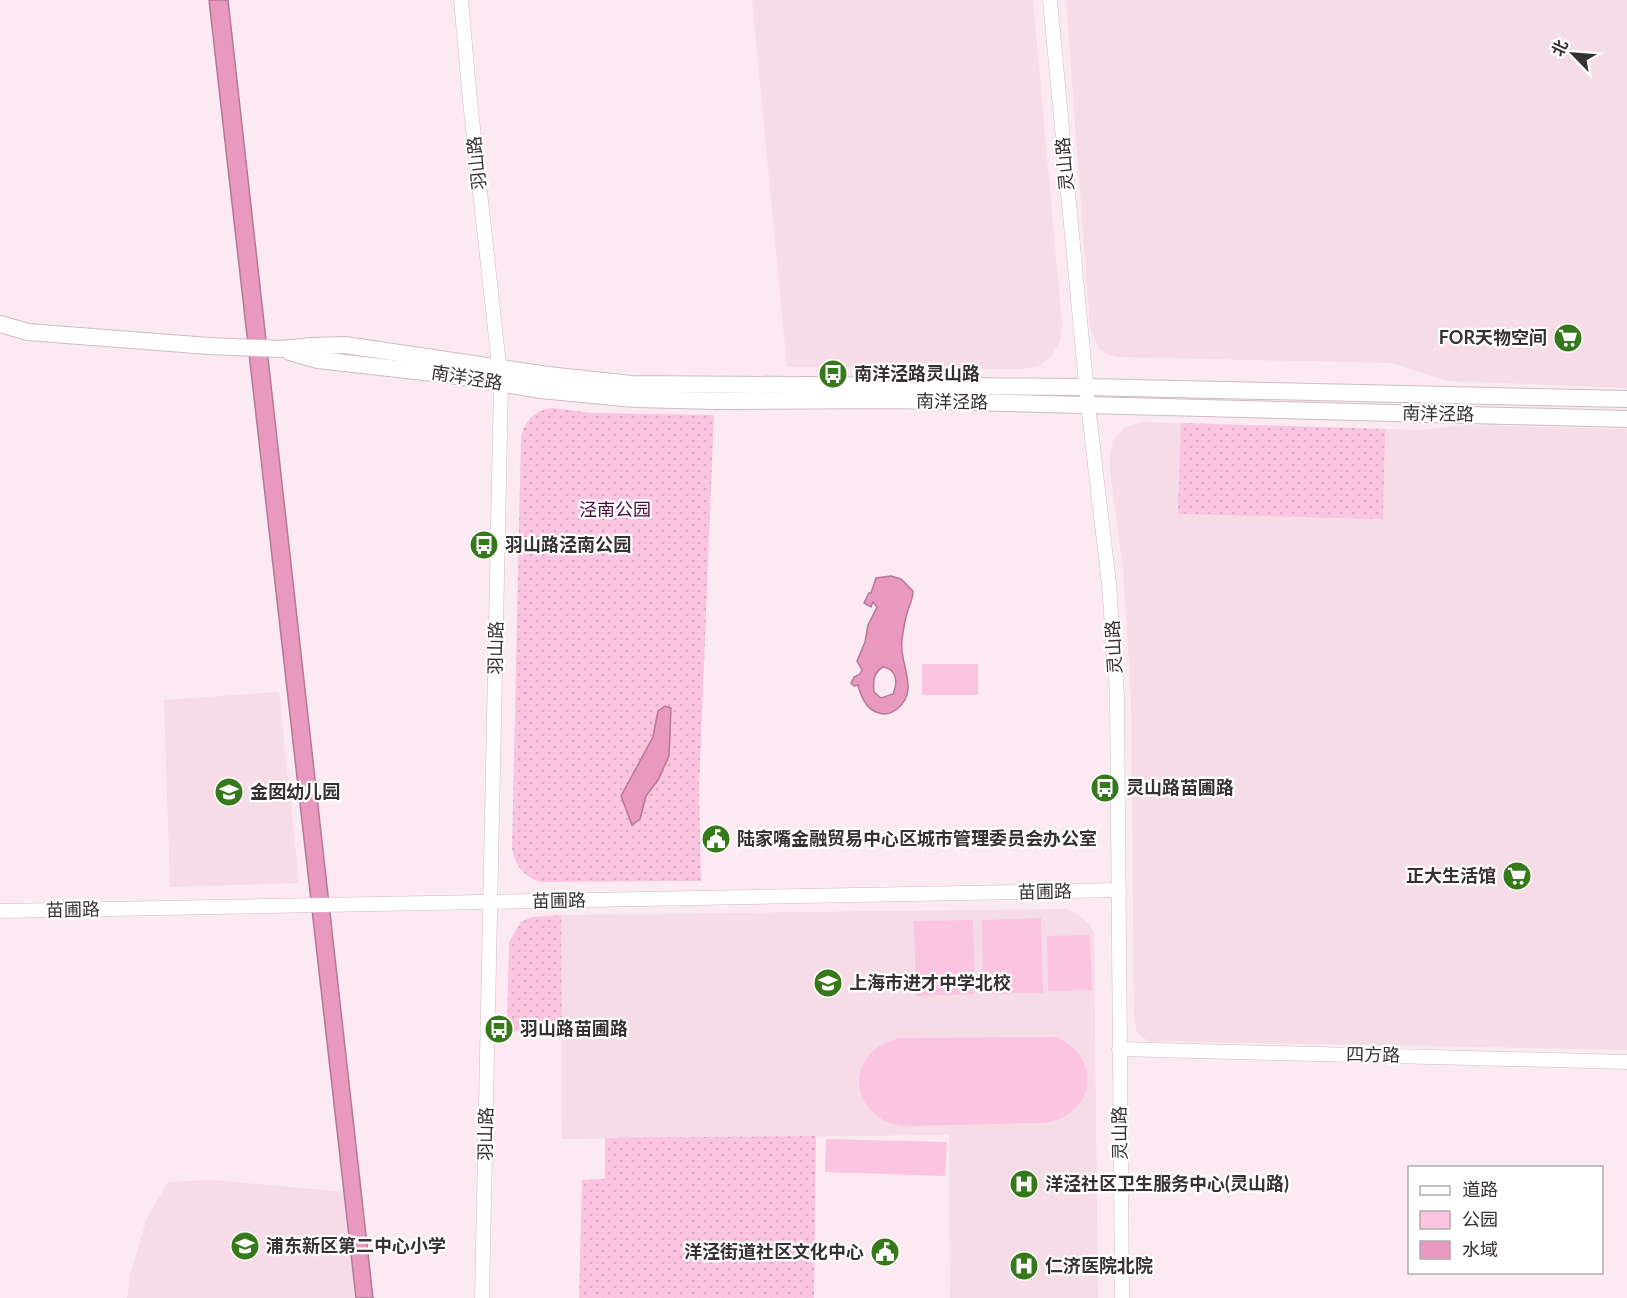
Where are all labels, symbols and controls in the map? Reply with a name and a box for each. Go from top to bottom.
north arrow [1543,24,1603,84]
text: 北 [1547,36,1571,59]
street label: 羽山路 [462,135,490,191]
street label: 灵山路 [1051,136,1077,192]
supermarket icon: FOR天物空间 [1552,322,1584,354]
place label: FOR天物空间 [1439,326,1547,348]
bus stop icon: 南洋泾路灵山路 [817,358,849,390]
street label: 南洋泾路 [430,361,504,394]
place label: 南洋泾路灵山路 [854,362,980,384]
street label: 南洋泾路 [916,389,988,413]
street label: 南洋泾路 [1402,401,1474,425]
park label: 泾南公园 [579,498,651,520]
bus stop icon: 羽山路泾南公园 [468,529,500,561]
place label: 羽山路泾南公园 [505,533,631,555]
street label: 灵山路 [1101,620,1125,675]
street label: 羽山路 [484,621,506,675]
bus stop icon: 灵山路苗圃路 [1089,772,1121,804]
school or university icon: 金囡幼儿园 [213,776,245,808]
place label: 灵山路苗圃路 [1126,776,1234,798]
place label: 金囡幼儿园 [250,780,340,802]
public building icon: 陆家嘴金融贸易中心区城市管理委员会办公室 [700,823,732,855]
place label: 陆家嘴金融贸易中心区城市管理委员会办公室 [737,827,1097,849]
supermarket icon: 正大生活馆 [1501,860,1533,892]
place label: 正大生活馆 [1406,864,1496,886]
street label: 苗圃路 [1018,880,1072,902]
street label: 苗圃路 [532,889,586,911]
street label: 苗圃路 [46,898,100,920]
school or university icon: 上海市进才中学北校 [812,967,844,999]
place label: 上海市进才中学北校 [849,971,1011,993]
bus stop icon: 羽山路苗圃路 [483,1013,515,1045]
place label: 羽山路苗圃路 [520,1017,628,1039]
street label: 四方路 [1346,1043,1400,1065]
street label: 灵山路 [1108,1106,1130,1160]
street label: 羽山路 [474,1107,496,1161]
legend [1408,1166,1603,1274]
hospital icon: 洋泾社区卫生服务中心(灵山路) [1008,1168,1040,1200]
place label: 洋泾社区卫生服务中心(灵山路) [1045,1172,1289,1194]
text: 道路 [1462,1178,1498,1200]
text: 公园 [1462,1208,1498,1230]
school or university icon: 浦东新区第二中心小学 [229,1230,261,1262]
place label: 浦东新区第二中心小学 [266,1234,446,1256]
public building icon: 洋泾街道社区文化中心 [869,1236,901,1268]
text: 水域 [1462,1238,1498,1260]
place label: 洋泾街道社区文化中心 [684,1240,864,1262]
hospital icon: 仁济医院北院 [1008,1250,1040,1282]
place label: 仁济医院北院 [1045,1254,1153,1276]

